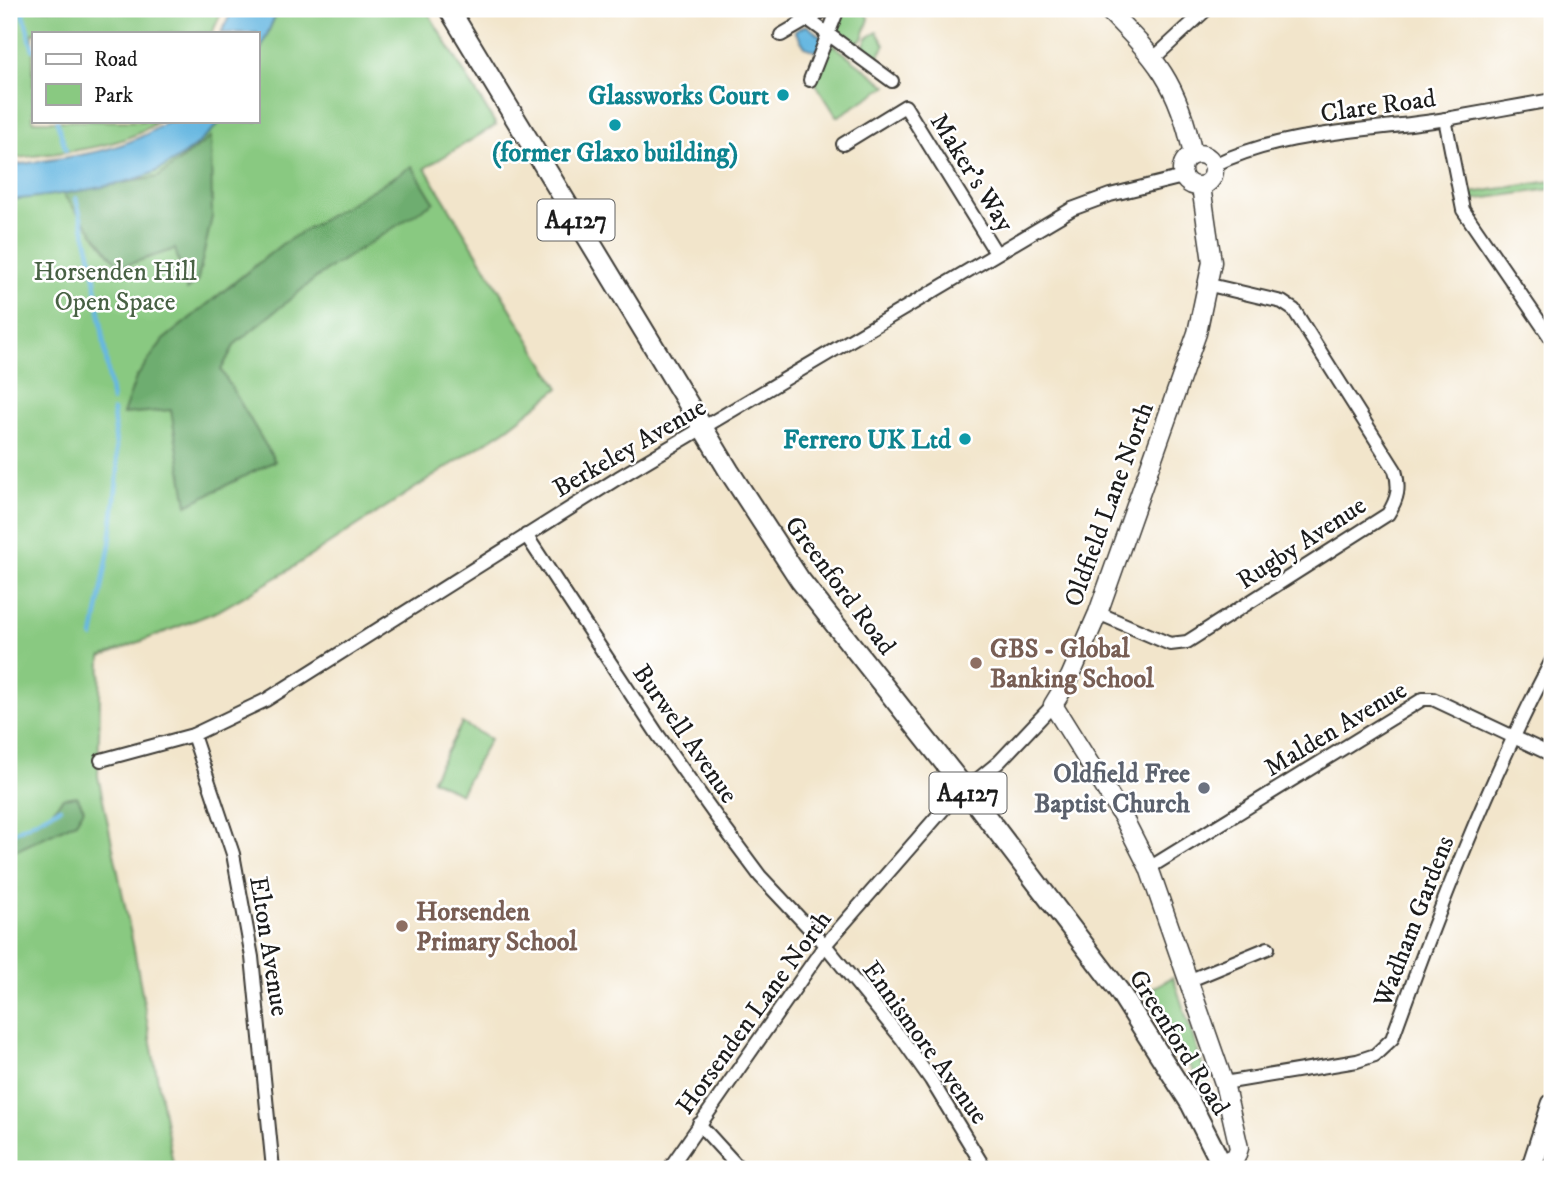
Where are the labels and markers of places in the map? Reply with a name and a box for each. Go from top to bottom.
place label: Glassworks Court [588,80,770,113]
marker: Glassworks Court [775,87,791,103]
marker: (former Glaxo building) [607,117,623,133]
place label: (former Glaxo building) [492,137,738,170]
place label: Ferrero UK Ltd [783,424,952,457]
marker: Ferrero UK Ltd [957,431,973,447]
place label: GBS - Global Banking School [990,633,1155,696]
marker: GBS - Global Banking School [968,655,984,671]
place label: Oldfield Free Baptist Church [1034,758,1190,821]
marker: Oldfield Free Baptist Church [1196,780,1212,796]
place label: Horsenden Primary School [416,896,578,959]
marker: Horsenden Primary School [394,918,410,934]

